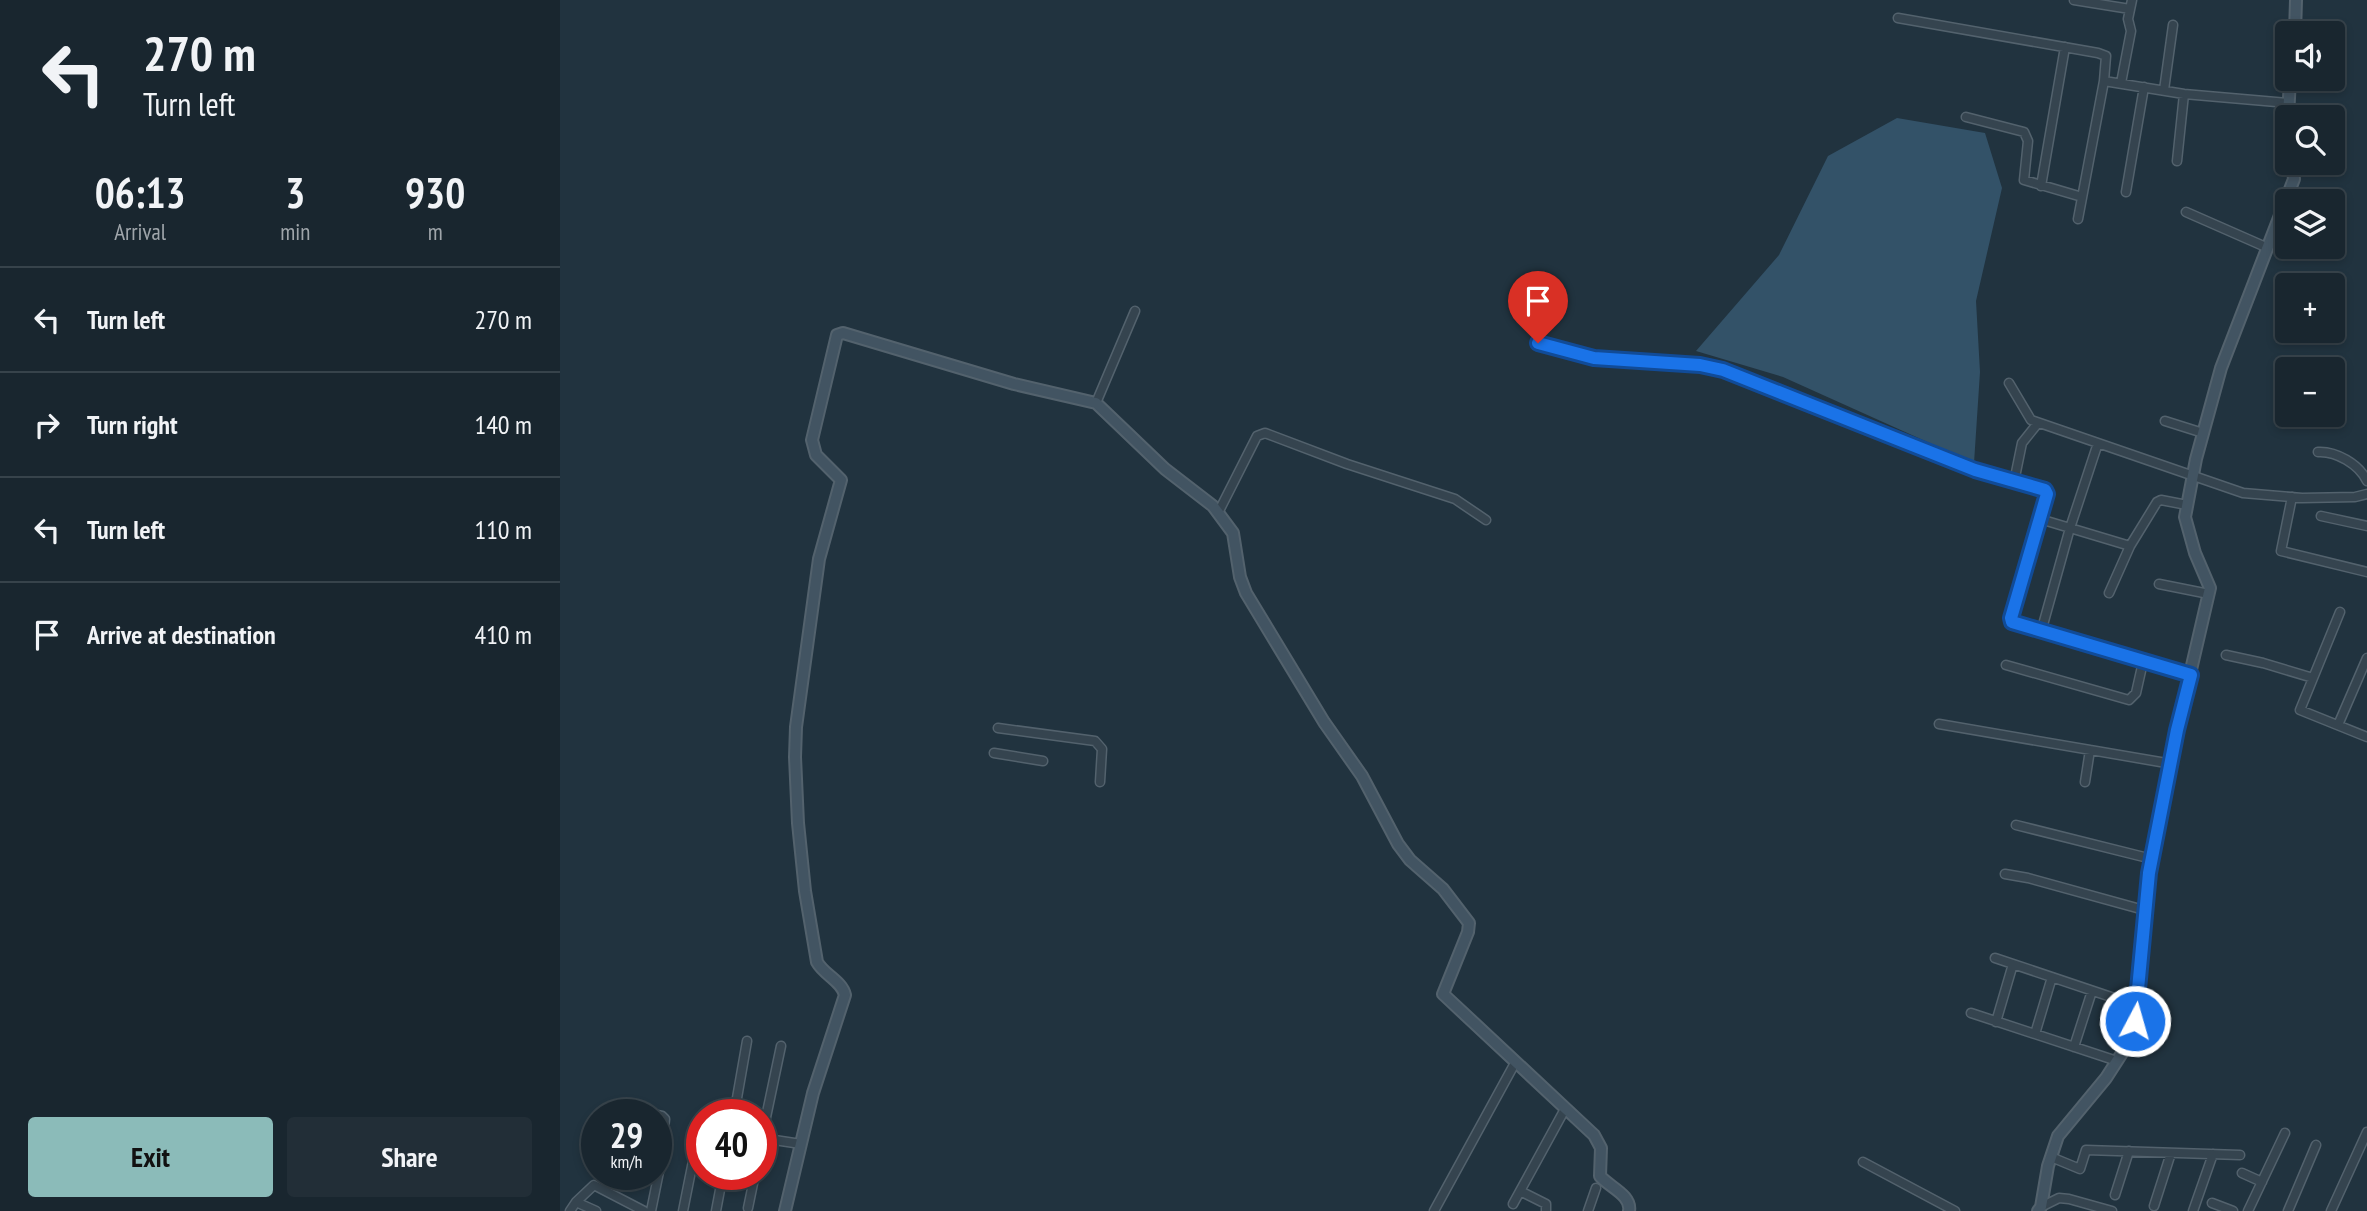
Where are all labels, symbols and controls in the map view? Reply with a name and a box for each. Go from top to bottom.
text: 270 m [143,21,256,85]
map controls [2275,21,2345,427]
button: sound [2275,21,2345,91]
icon: left [28,28,119,119]
text: Turn left [143,83,235,125]
button: search [2275,105,2345,175]
text: 06:13 [95,165,186,220]
text: 3 [285,165,305,220]
text: 930 [405,165,465,220]
button: layers [2275,189,2345,259]
text: Arrival [114,217,166,246]
text: min [280,217,310,246]
text: m [428,217,443,246]
pin [1508,271,1568,343]
button: + [2275,273,2345,343]
icon: arrive [1519,282,1557,320]
icon: left [28,301,66,339]
text: Turn left [87,303,165,336]
text: 270 m [474,303,532,336]
button: − [2275,357,2345,427]
icon: right [28,406,66,444]
text: Turn right [87,408,178,441]
text: 140 m [474,408,532,441]
icon: left [28,511,66,549]
text: Turn left [87,513,165,546]
text: 110 m [474,513,532,546]
icon: arrive [28,616,66,654]
text: Arrive at destination [87,618,276,651]
text: 410 m [474,618,532,651]
position arrow [2098,984,2172,1058]
speed limit sign: 40 [686,1099,777,1190]
text: 29 [610,1112,643,1158]
button: Exit [28,1117,273,1197]
button: Share [287,1117,532,1197]
text: km/h [611,1150,642,1173]

